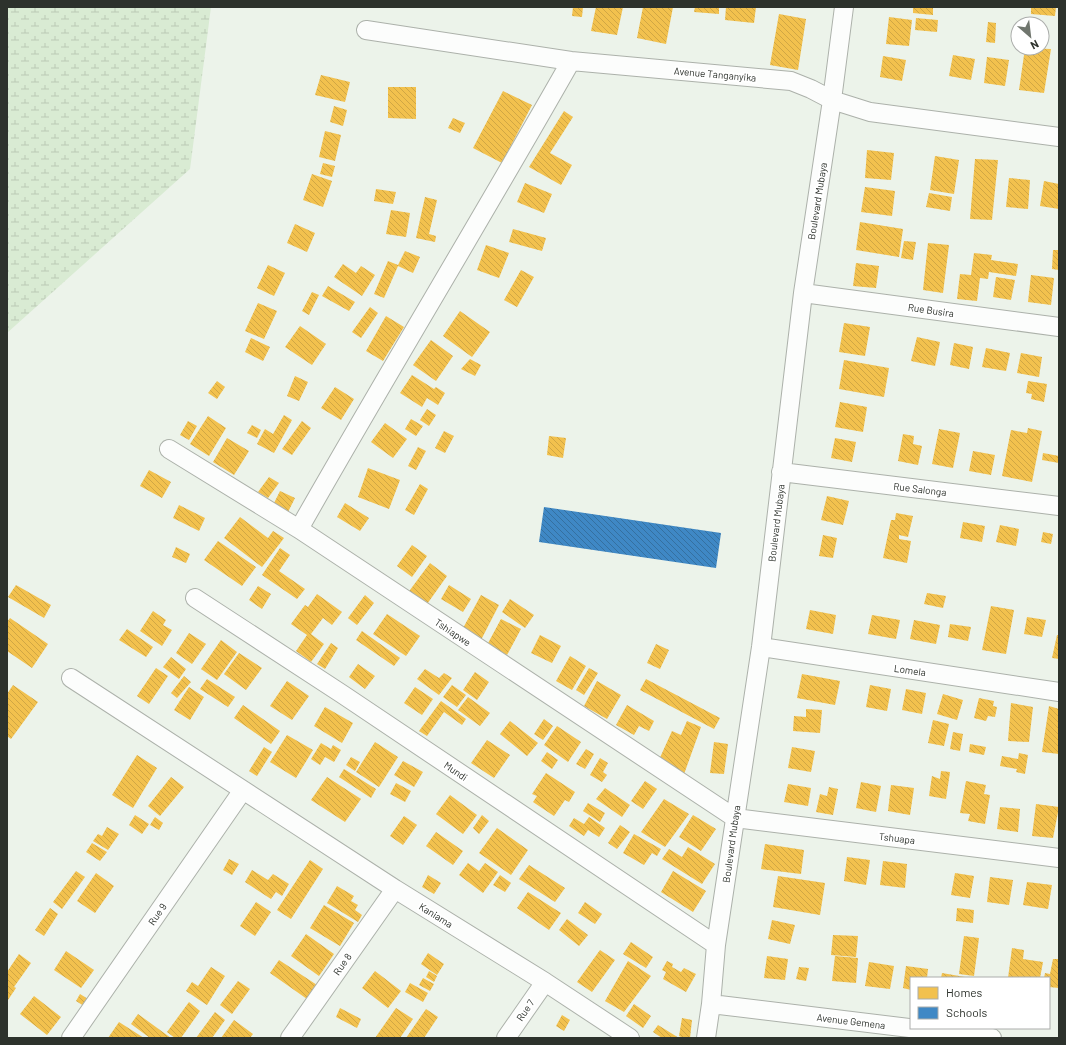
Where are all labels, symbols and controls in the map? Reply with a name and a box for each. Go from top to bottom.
north arrow [1010,16,1050,56]
text: N [1029,38,1041,53]
street label: Avenue Tanganyika [673,64,757,84]
street label: Boulevard Mubaya [805,162,829,240]
street label: Rue Busira [907,301,955,319]
street label: Rue Salonga [893,480,947,498]
street label: Boulevard Mubaya [765,484,787,562]
street label: Tshiapwe [433,616,473,648]
street label: Lomela [893,662,927,678]
street label: Mundi [442,759,470,783]
street label: Boulevard Mubaya [720,805,742,883]
street label: Tshuapa [878,830,916,846]
street label: Kaniama [417,900,455,930]
street label: Rue 9 [145,901,169,927]
street label: Rue 8 [330,951,354,977]
legend [910,977,1050,1029]
text: Homes [946,985,983,999]
street label: Rue 7 [513,997,537,1023]
text: Schools [946,1005,987,1019]
street label: Avenue Gemena [816,1011,886,1031]

